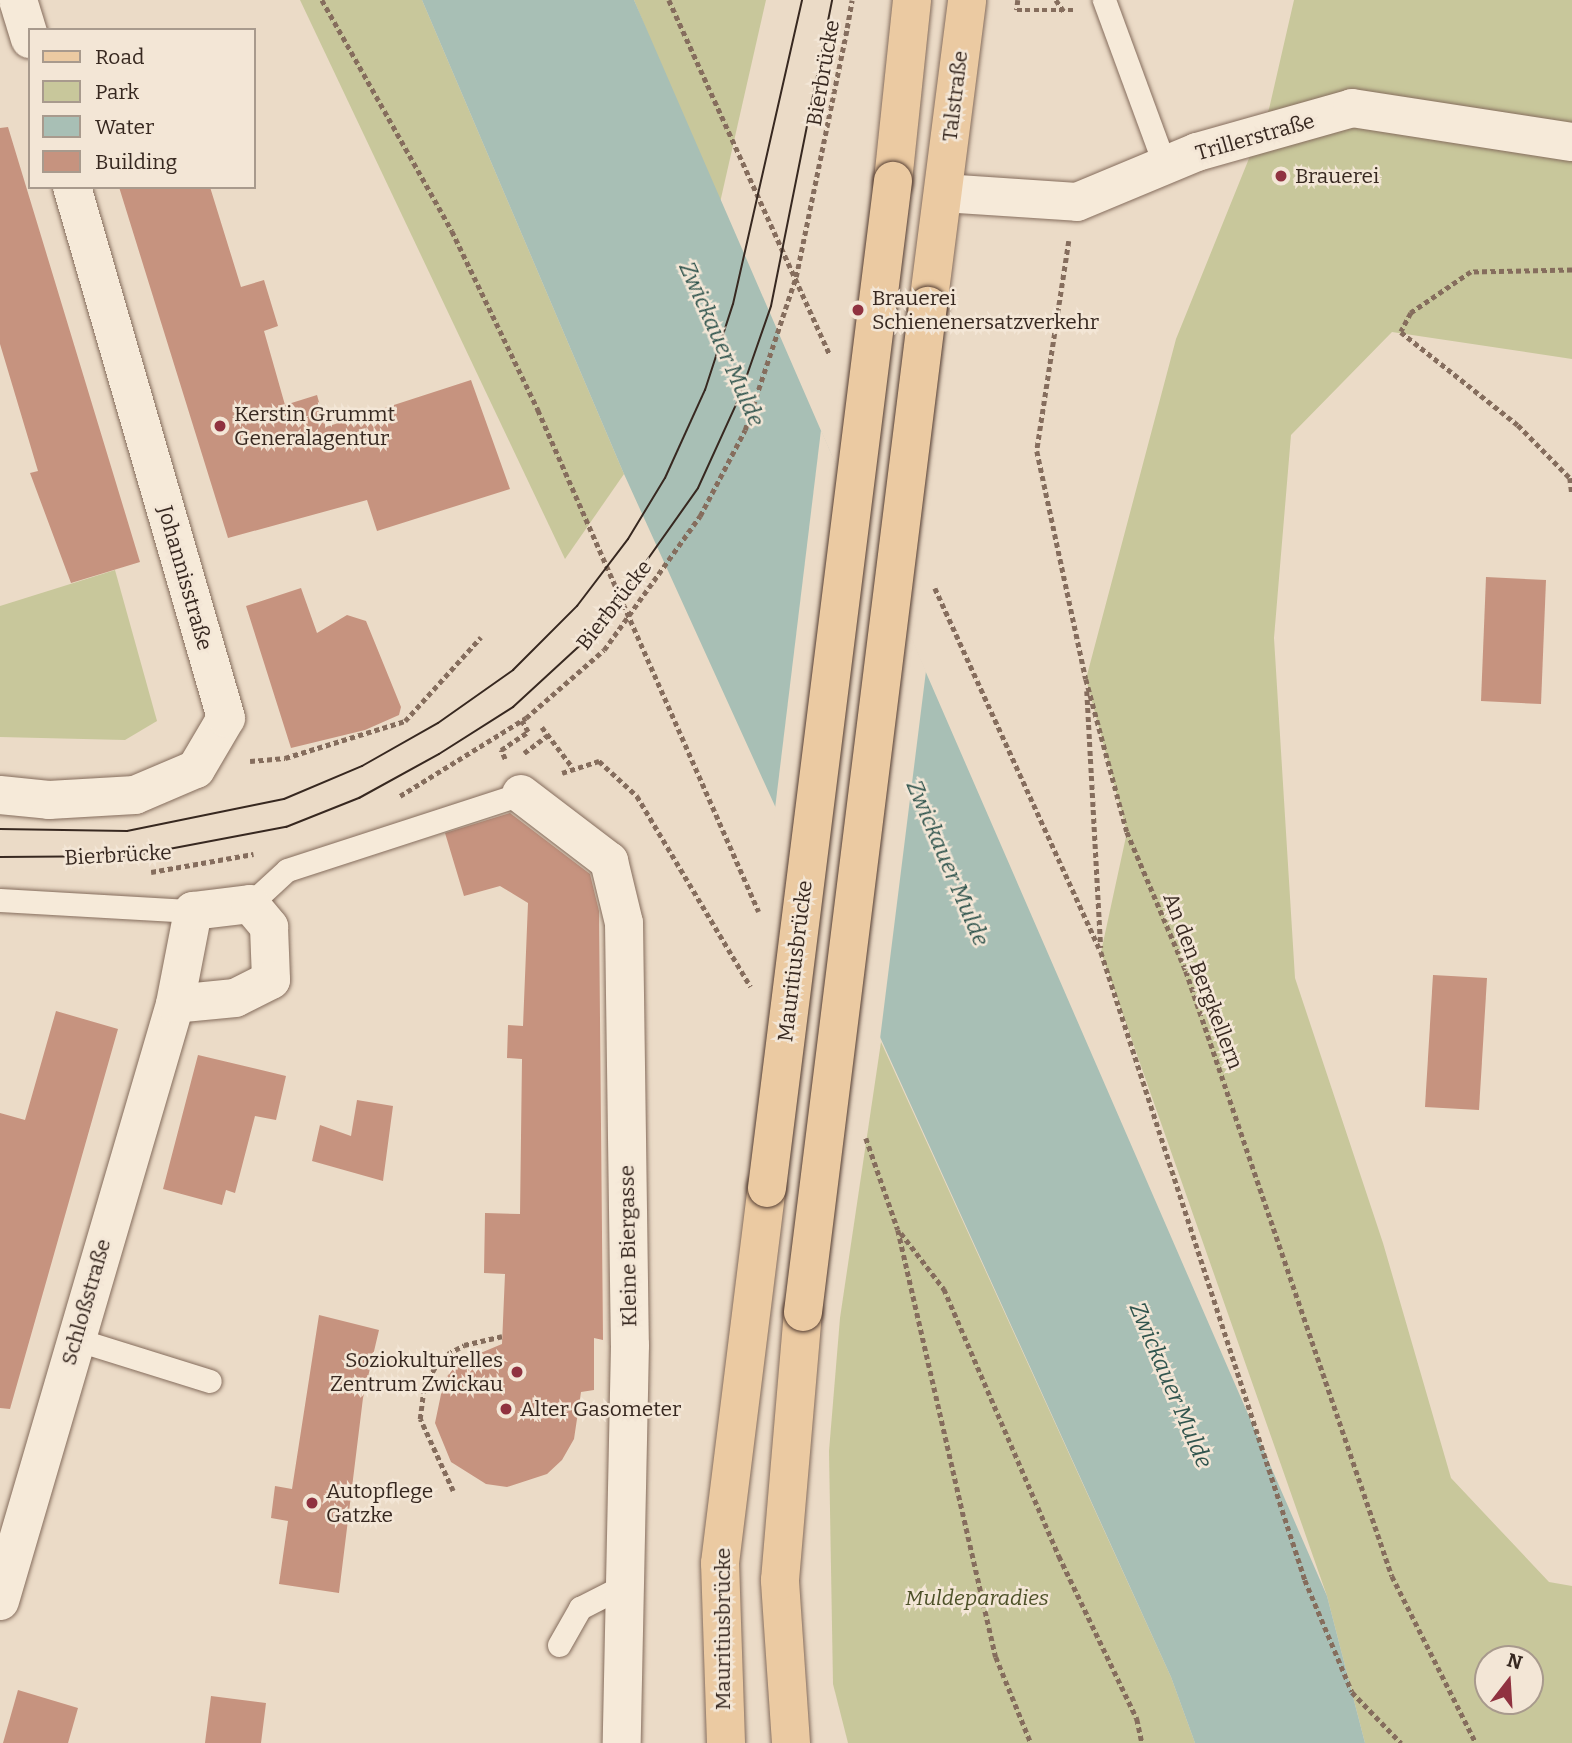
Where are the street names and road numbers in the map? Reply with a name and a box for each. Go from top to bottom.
street label: Bierbrücke [801,18,845,128]
street label: Talstraße [937,49,973,143]
street label: Trillerstraße [1193,108,1317,166]
street label: Johannisstraße [152,503,218,653]
street label: Bierbrücke [571,555,657,655]
street label: Bierbrücke [64,840,172,870]
street label: Mauritiusbrücke [773,879,817,1043]
street label: An den Bergkellern [1158,889,1248,1073]
street label: Kleine Biergasse [614,1165,642,1327]
street label: Schloßstraße [56,1236,116,1368]
street label: Mauritiusbrücke [710,1548,736,1710]

